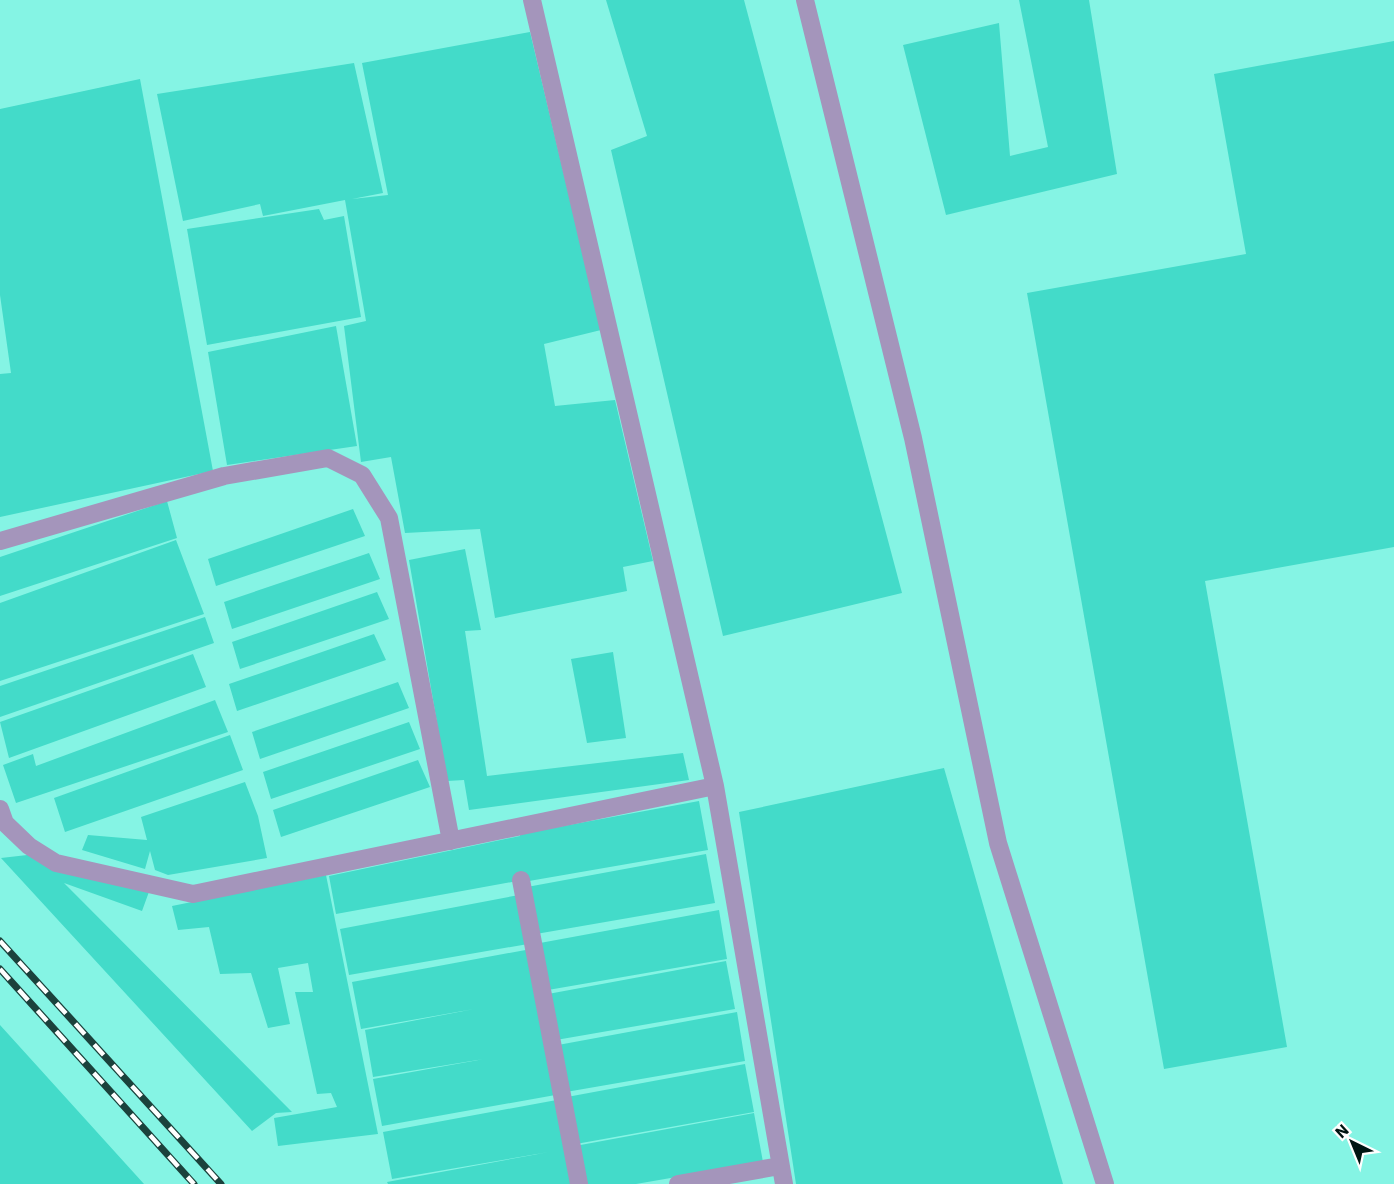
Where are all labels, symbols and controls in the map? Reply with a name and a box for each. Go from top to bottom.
north arrow [1322,1112,1382,1172]
text: N [1331,1120,1353,1142]

